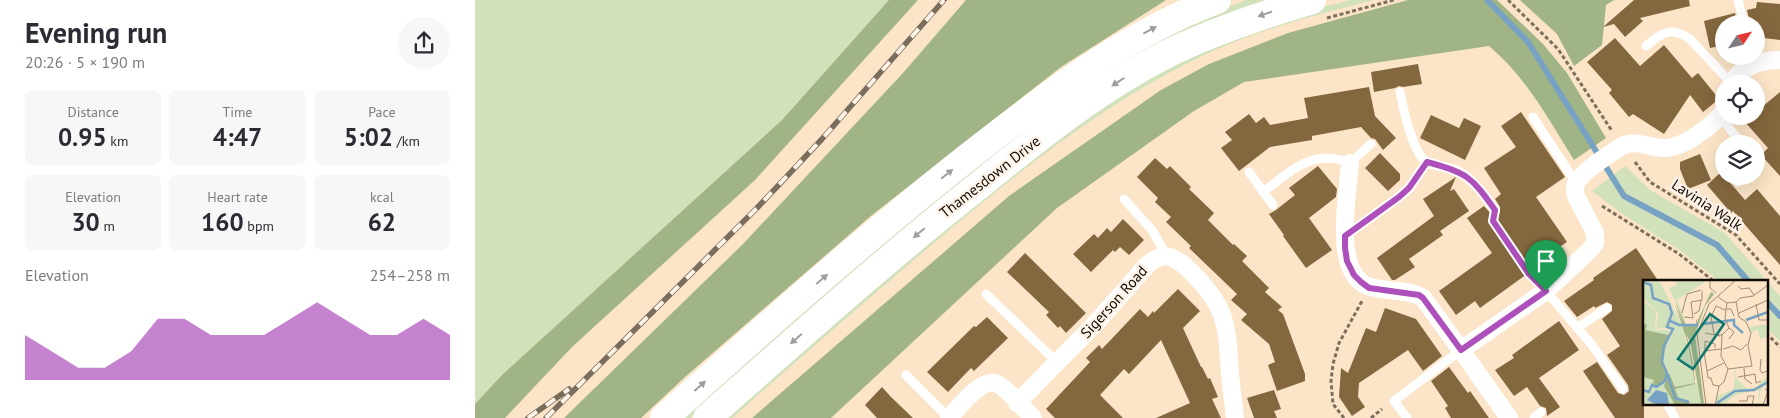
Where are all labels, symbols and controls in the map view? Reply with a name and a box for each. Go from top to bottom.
one-way arrow [1257,10,1272,18]
text: Evening run [25,14,167,51]
north arrow [1715,15,1765,65]
map controls [1715,15,1765,185]
button: share [398,17,450,69]
one-way arrow [1143,26,1158,34]
text: 20:26 · 5 × 190 m [25,52,145,72]
button: locate [1715,75,1765,125]
one-way arrow [1111,77,1125,87]
text: Distance [68,103,119,121]
text: Time [222,103,253,121]
text: Pace [368,103,396,121]
text: 0.95 [58,121,107,153]
text: 4:47 [213,121,262,153]
text: 5:02 [344,121,393,153]
street label: Thamesdown Drive [935,131,1044,222]
text: km [107,132,128,150]
text: /km [393,132,420,150]
button: layers [1715,135,1765,185]
one-way arrow [940,169,954,179]
street label: Lavinia Walk [1668,175,1747,235]
text: Elevation [65,188,121,206]
text: Heart rate [207,188,268,206]
text: kcal [370,188,394,206]
text: 30 [71,206,100,238]
text: 160 [201,206,244,238]
text: 62 [368,206,396,238]
text: m [100,217,115,235]
text: bpm [244,217,274,235]
one-way arrow [913,228,926,239]
pin [1525,240,1567,291]
icon: arrive [1532,247,1560,275]
street label: Sigerson Road [1076,261,1151,342]
text: Elevation [25,265,89,285]
text: 254–258 m [370,265,450,285]
one-way arrow [816,273,829,284]
inset map [1643,280,1767,406]
one-way arrow [790,334,803,345]
one-way arrow [694,380,707,391]

